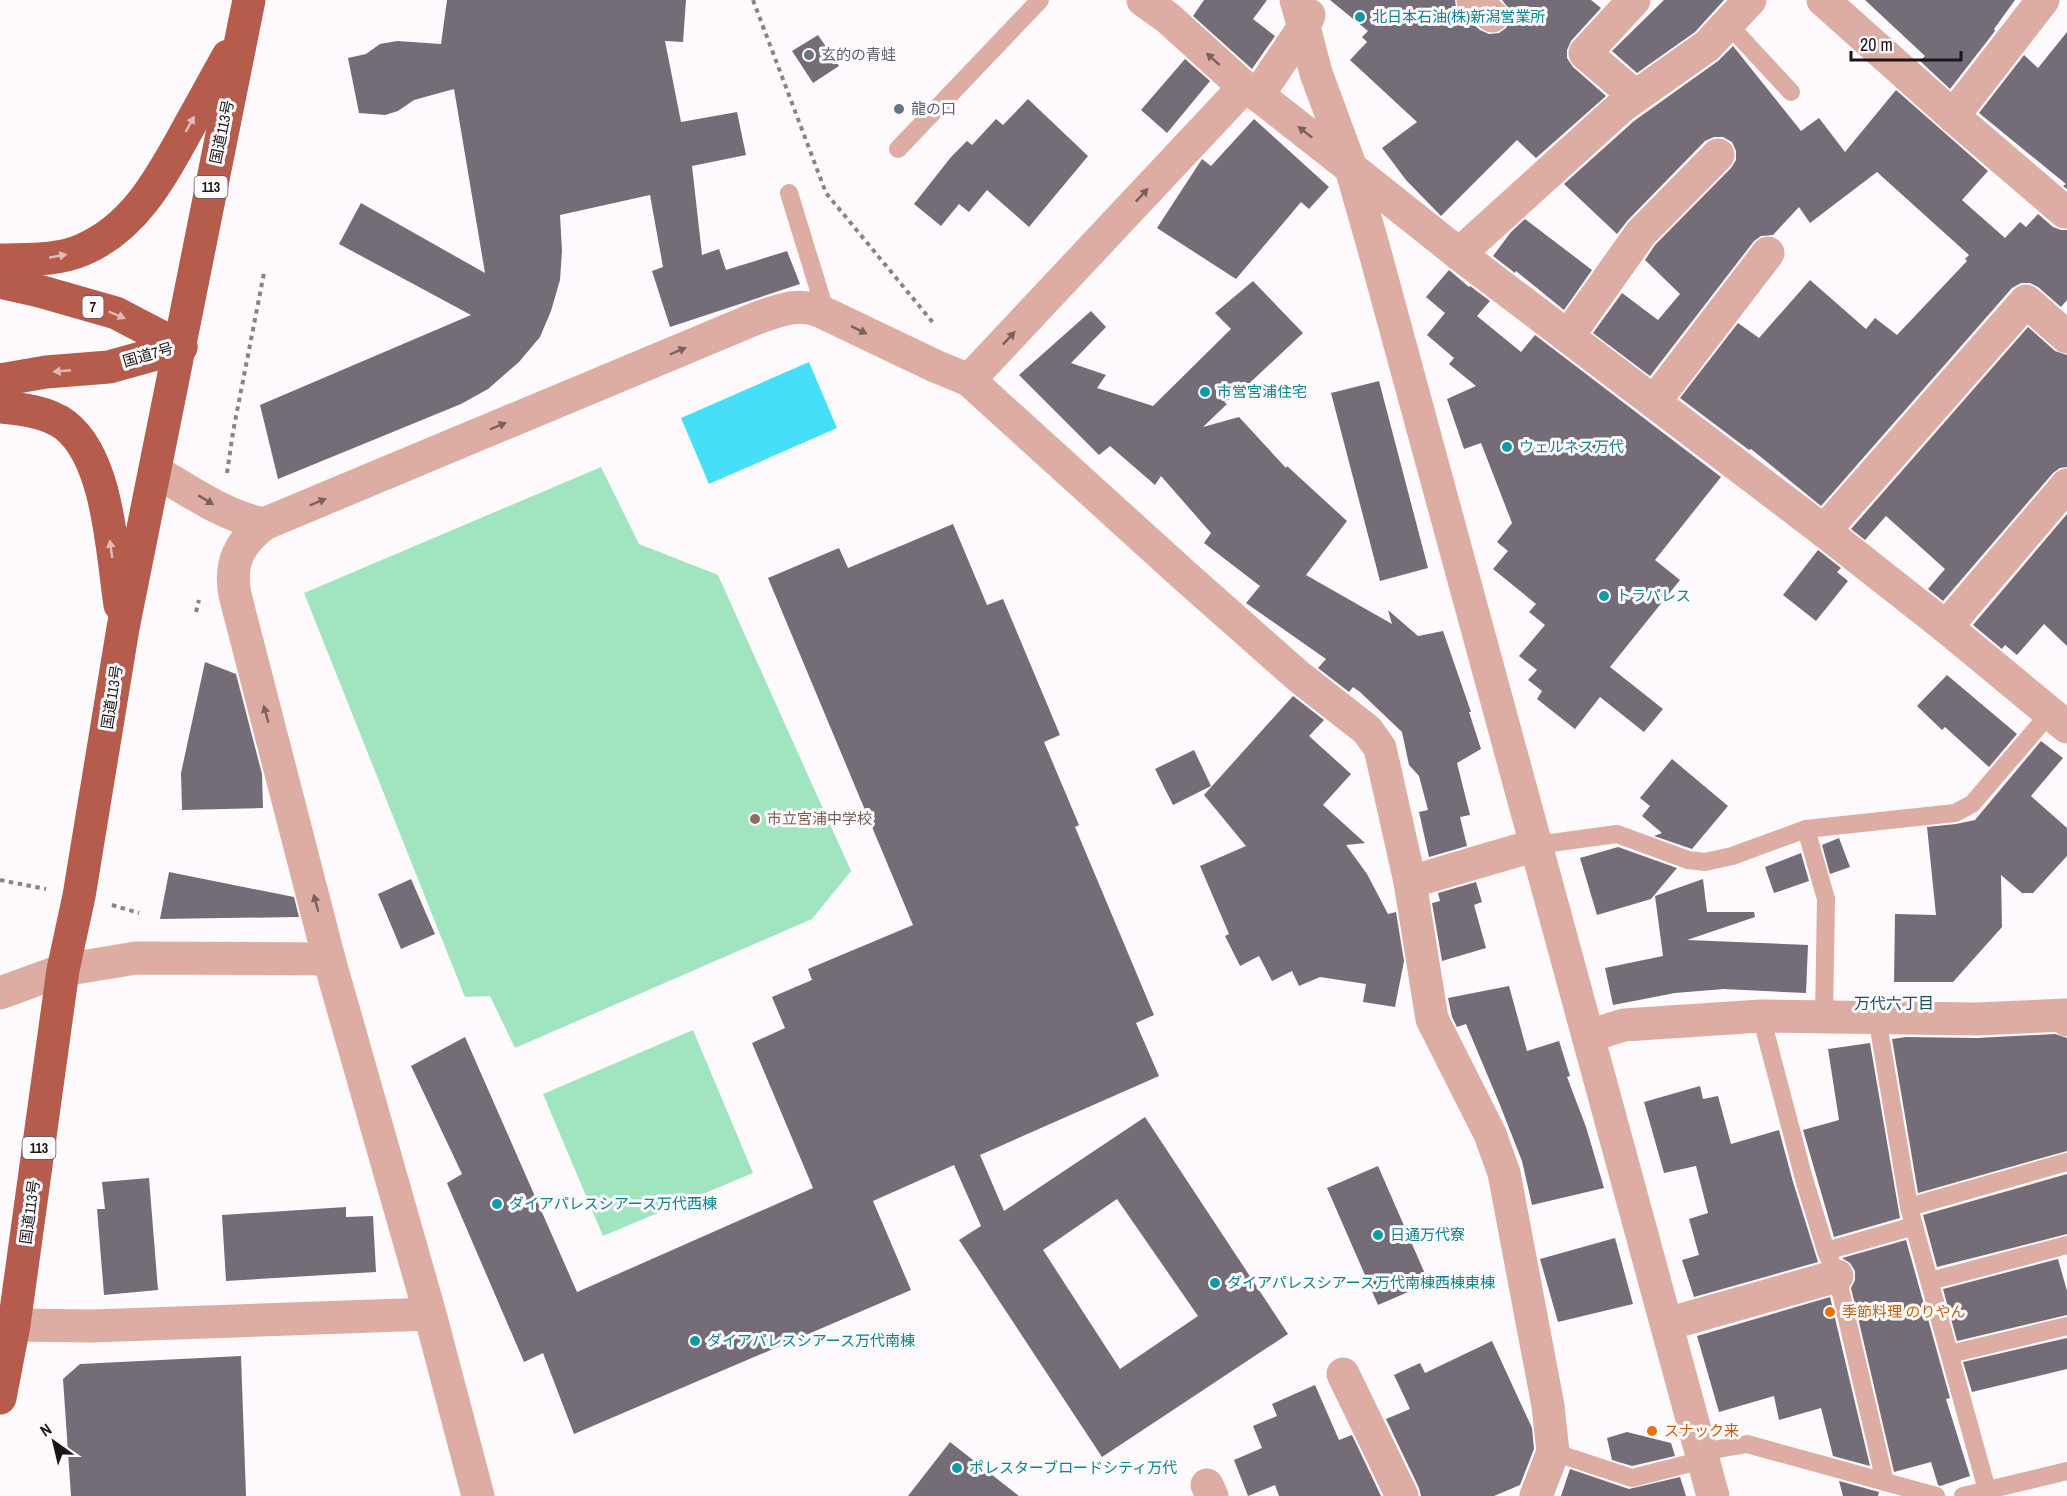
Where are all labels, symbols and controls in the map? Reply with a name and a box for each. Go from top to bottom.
place label: 北日本石油(株)新潟営業所 [1372,6,1545,27]
marker: 北日本石油(株)新潟営業所 [1353,10,1367,24]
scale bar [1851,24,1960,62]
text: 20 m [1860,32,1893,57]
place label: 玄的の青蛙 [821,44,896,65]
marker: 玄的の青蛙 [802,48,816,62]
one-way arrow [1206,53,1221,66]
street label: 国道113号 [205,98,238,166]
place label: 龍の口 [911,98,956,119]
marker: 龍の口 [892,102,906,116]
one-way arrow [185,115,195,132]
one-way arrow [1297,127,1312,139]
road number: 113 [194,176,228,198]
one-way arrow [1135,188,1148,203]
one-way arrow [49,251,68,260]
road number: 7 [82,296,104,318]
one-way arrow [108,310,126,320]
one-way arrow [851,325,868,334]
one-way arrow [1002,330,1016,345]
street label: 国道7号 [120,337,176,372]
one-way arrow [669,346,687,356]
one-way arrow [52,366,71,376]
place label: 市営宮浦住宅 [1217,381,1307,402]
marker: 市営宮浦住宅 [1198,385,1212,399]
one-way arrow [489,421,507,430]
place label: ウェルネス万代 [1519,436,1624,457]
marker: ウェルネス万代 [1500,440,1514,454]
one-way arrow [197,495,214,505]
one-way arrow [309,496,327,506]
one-way arrow [107,539,116,558]
place label: トラパレス [1616,585,1691,606]
marker: トラパレス [1597,589,1611,603]
street label: 国道113号 [96,663,127,730]
one-way arrow [261,705,271,723]
place label: 市立宮浦中学校 [767,808,872,829]
marker: 市立宮浦中学校 [748,812,762,826]
one-way arrow [310,893,320,912]
district label: 万代六丁目 [1854,992,1934,1014]
road number: 113 [22,1137,56,1159]
street label: 国道113号 [15,1178,44,1245]
place label: ダイアパレスシアース万代西棟 [509,1193,717,1214]
marker: ダイアパレスシアース万代西棟 [490,1197,504,1211]
place label: 日通万代寮 [1390,1224,1465,1245]
marker: 日通万代寮 [1371,1228,1385,1242]
place label: ダイアパレスシアース万代南棟西棟東棟 [1227,1272,1495,1293]
marker: ダイアパレスシアース万代南棟西棟東棟 [1208,1276,1222,1290]
place label: 季節料理 のりやん [1842,1301,1965,1322]
marker: 季節料理 のりやん [1823,1305,1837,1319]
place label: ダイアパレスシアース万代南棟 [707,1330,915,1351]
marker: ダイアパレスシアース万代南棟 [688,1334,702,1348]
north arrow [24,1412,84,1472]
text: N [36,1418,56,1441]
place label: スナック来 [1664,1420,1739,1441]
marker: スナック来 [1645,1424,1659,1438]
place label: ポレスターブロードシティ万代 [969,1457,1177,1478]
marker: ポレスターブロードシティ万代 [950,1461,964,1475]

